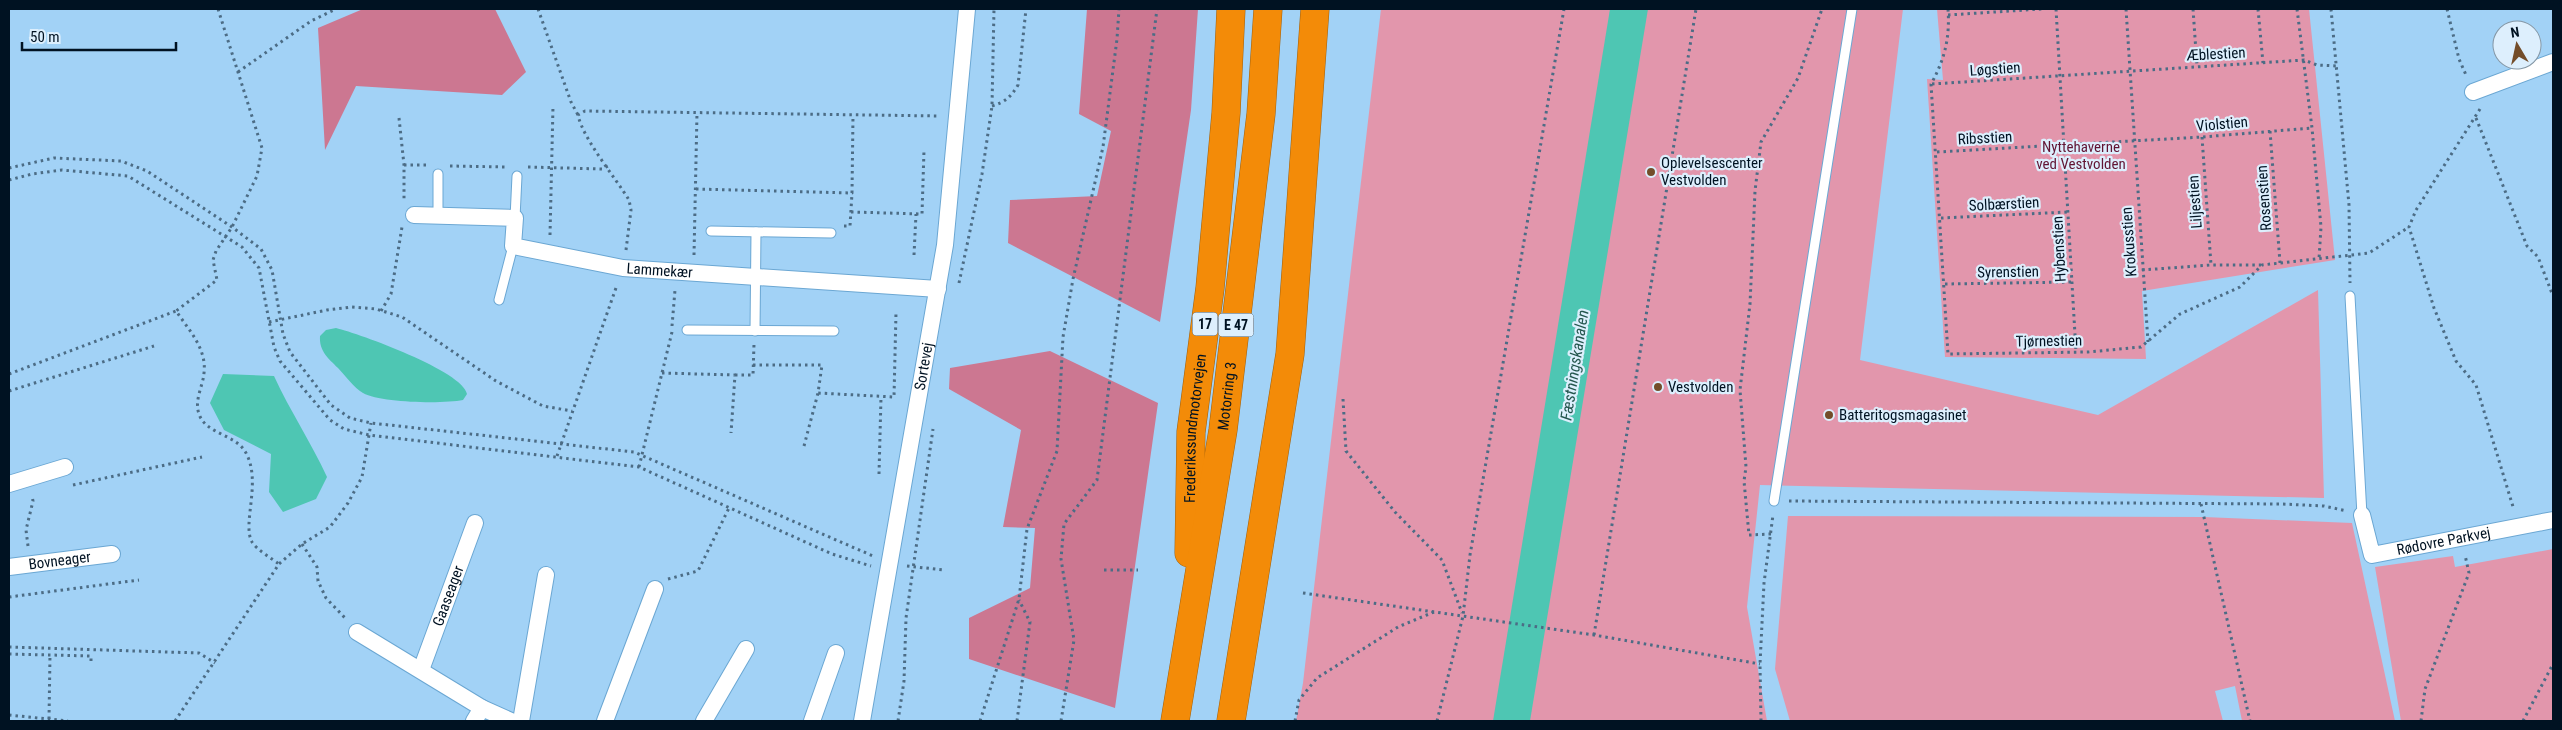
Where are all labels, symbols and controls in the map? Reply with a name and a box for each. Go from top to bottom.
scale bar [22,20,176,52]
north arrow [2492,20,2542,70]
text: N [2509,24,2520,41]
text: 50 m [30,28,60,46]
street label: Æblestien [2185,43,2246,65]
street label: Løgstien [1969,58,2021,80]
street label: Violstien [2195,113,2249,135]
street label: Ribsstien [1957,128,2013,148]
park label: Nyttehaverne ved Vestvolden [2036,138,2126,173]
place label: Oplevelsescenter Vestvolden [1661,154,1763,189]
street label: Rosenstien [2253,165,2275,231]
marker: Oplevelsescenter Vestvolden [1645,166,1657,178]
street label: Liljestien [2184,175,2206,229]
street label: Solbærstien [1968,193,2040,215]
street label: Krokusstien [2118,206,2140,278]
street label: Hybenstien [2048,215,2070,283]
street label: Lammekær [626,259,694,282]
street label: Syrenstien [1977,262,2039,282]
water label: Fæstningskanalen [1556,309,1593,422]
road number: 17 [1192,312,1218,336]
road number: E 47 [1218,314,1254,336]
street label: Tjørnestien [2016,331,2082,351]
street label: Sortevej [911,341,937,392]
street label: Frederikssundmotorvejen [1181,353,1210,503]
street label: Motorring 3 [1214,361,1240,431]
place label: Vestvolden [1668,378,1733,396]
marker: Vestvolden [1652,381,1664,393]
place label: Batteritogsmagasinet [1839,406,1966,424]
marker: Batteritogsmagasinet [1823,409,1835,421]
street label: Rødovre Parkvej [2395,523,2492,559]
street label: Bovneager [27,548,92,573]
street label: Gaaseager [429,563,468,629]

